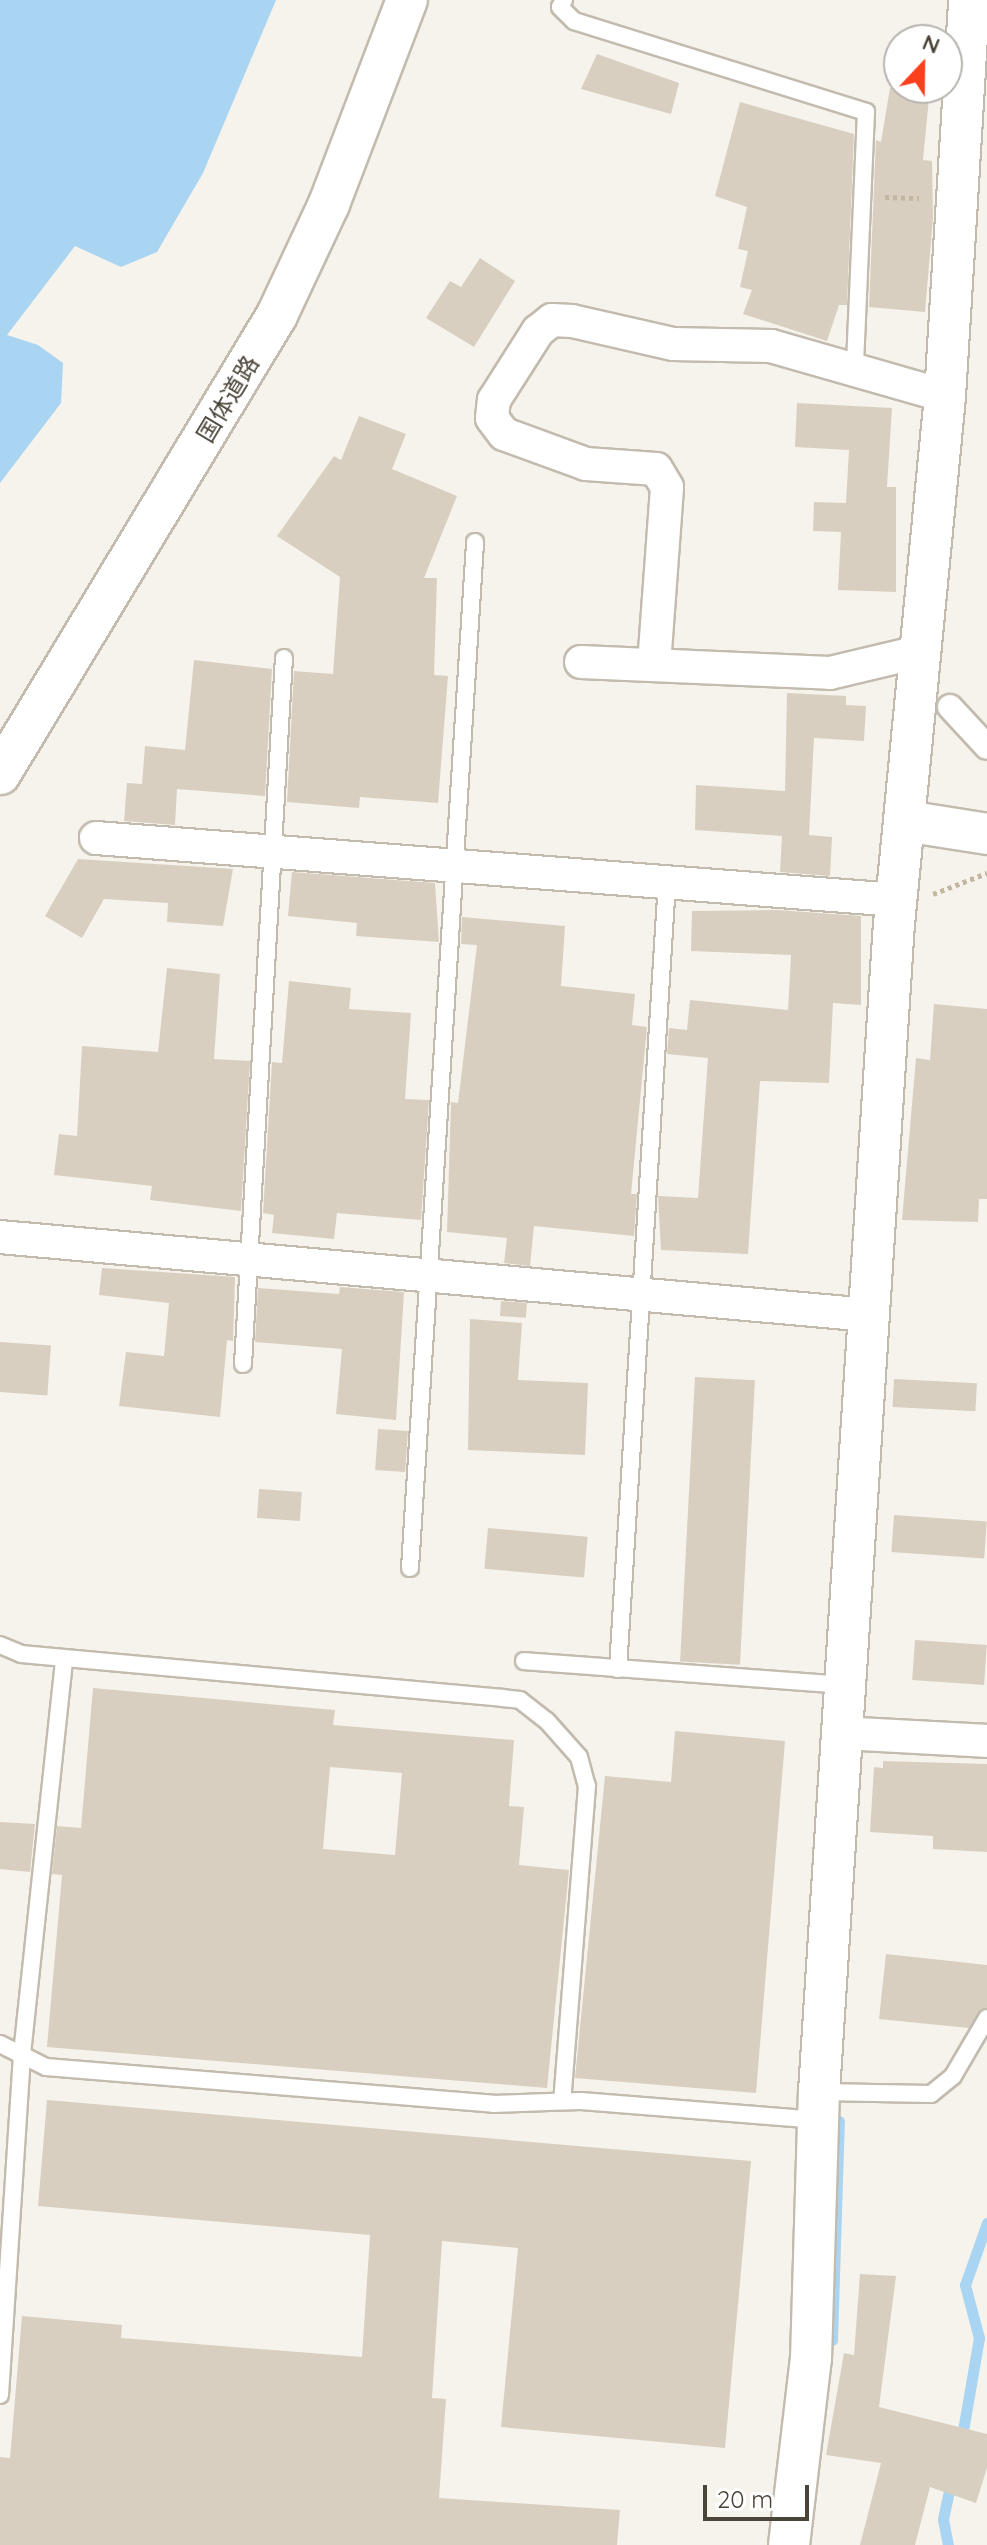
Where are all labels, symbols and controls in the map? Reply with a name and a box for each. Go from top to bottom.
north arrow [883,24,963,104]
text: N [918,28,944,60]
street label: 国体道路 [191,350,265,448]
scale bar [707,2469,813,2519]
text: 20 m [717,2484,773,2514]

